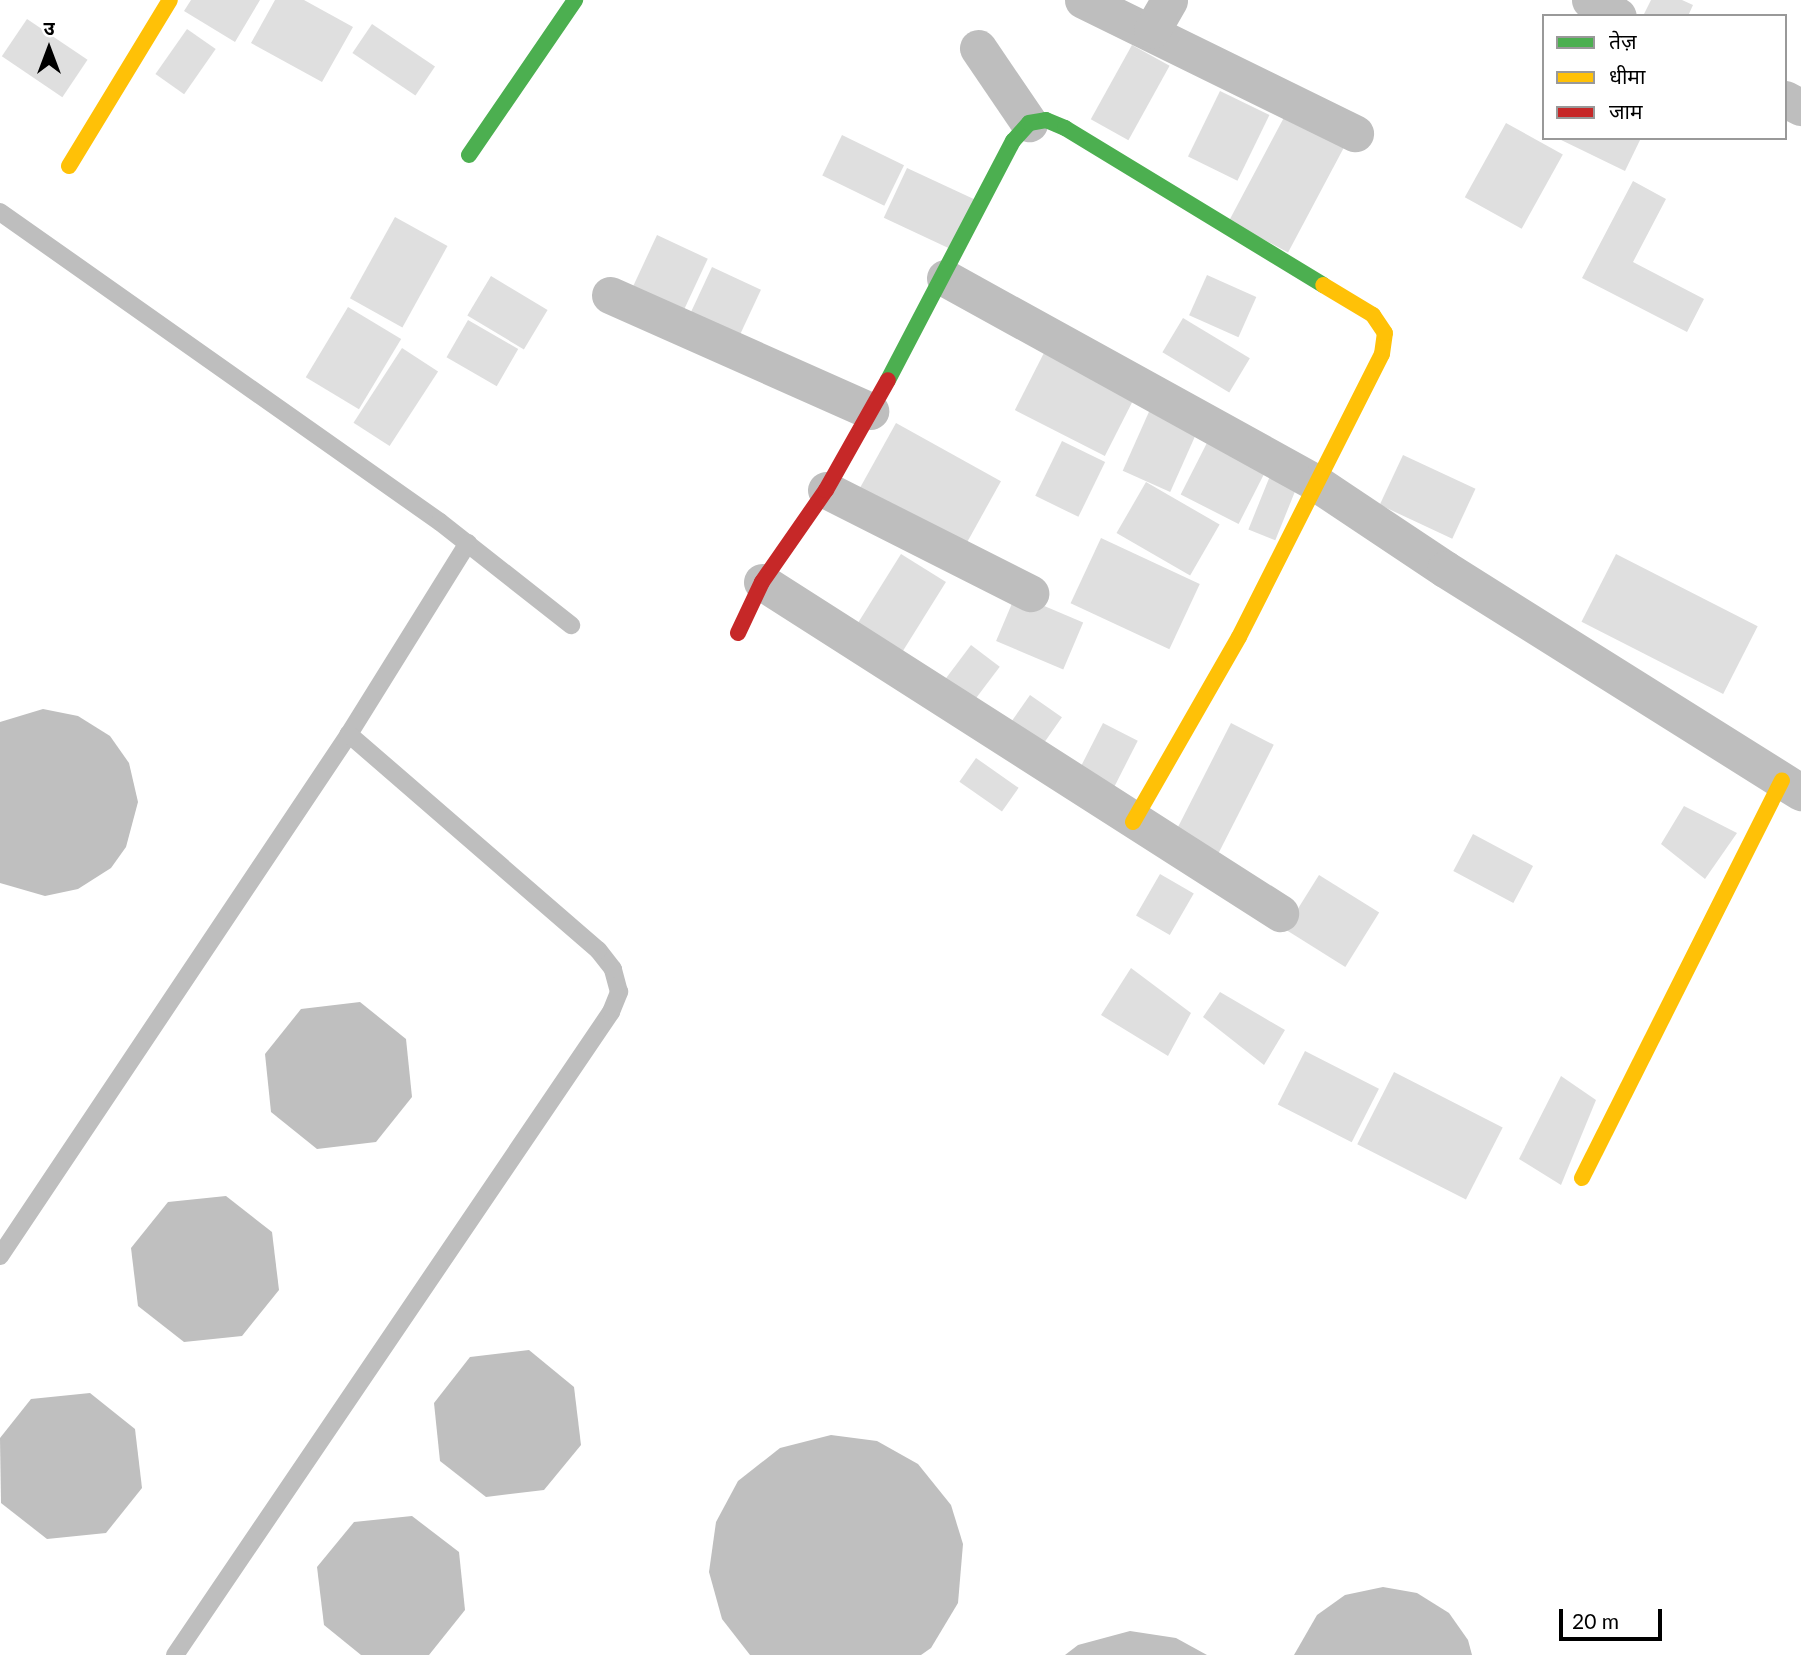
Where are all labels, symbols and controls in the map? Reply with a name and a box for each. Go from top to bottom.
north arrow [14,14,84,84]
legend [1542,14,1787,140]
text: उ [43,16,55,39]
text: तेज़ [1609,28,1637,53]
text: धीमा [1609,63,1645,88]
text: जाम [1609,98,1643,123]
scale bar [1563,1596,1666,1640]
text: 20 m [1572,1608,1619,1633]

